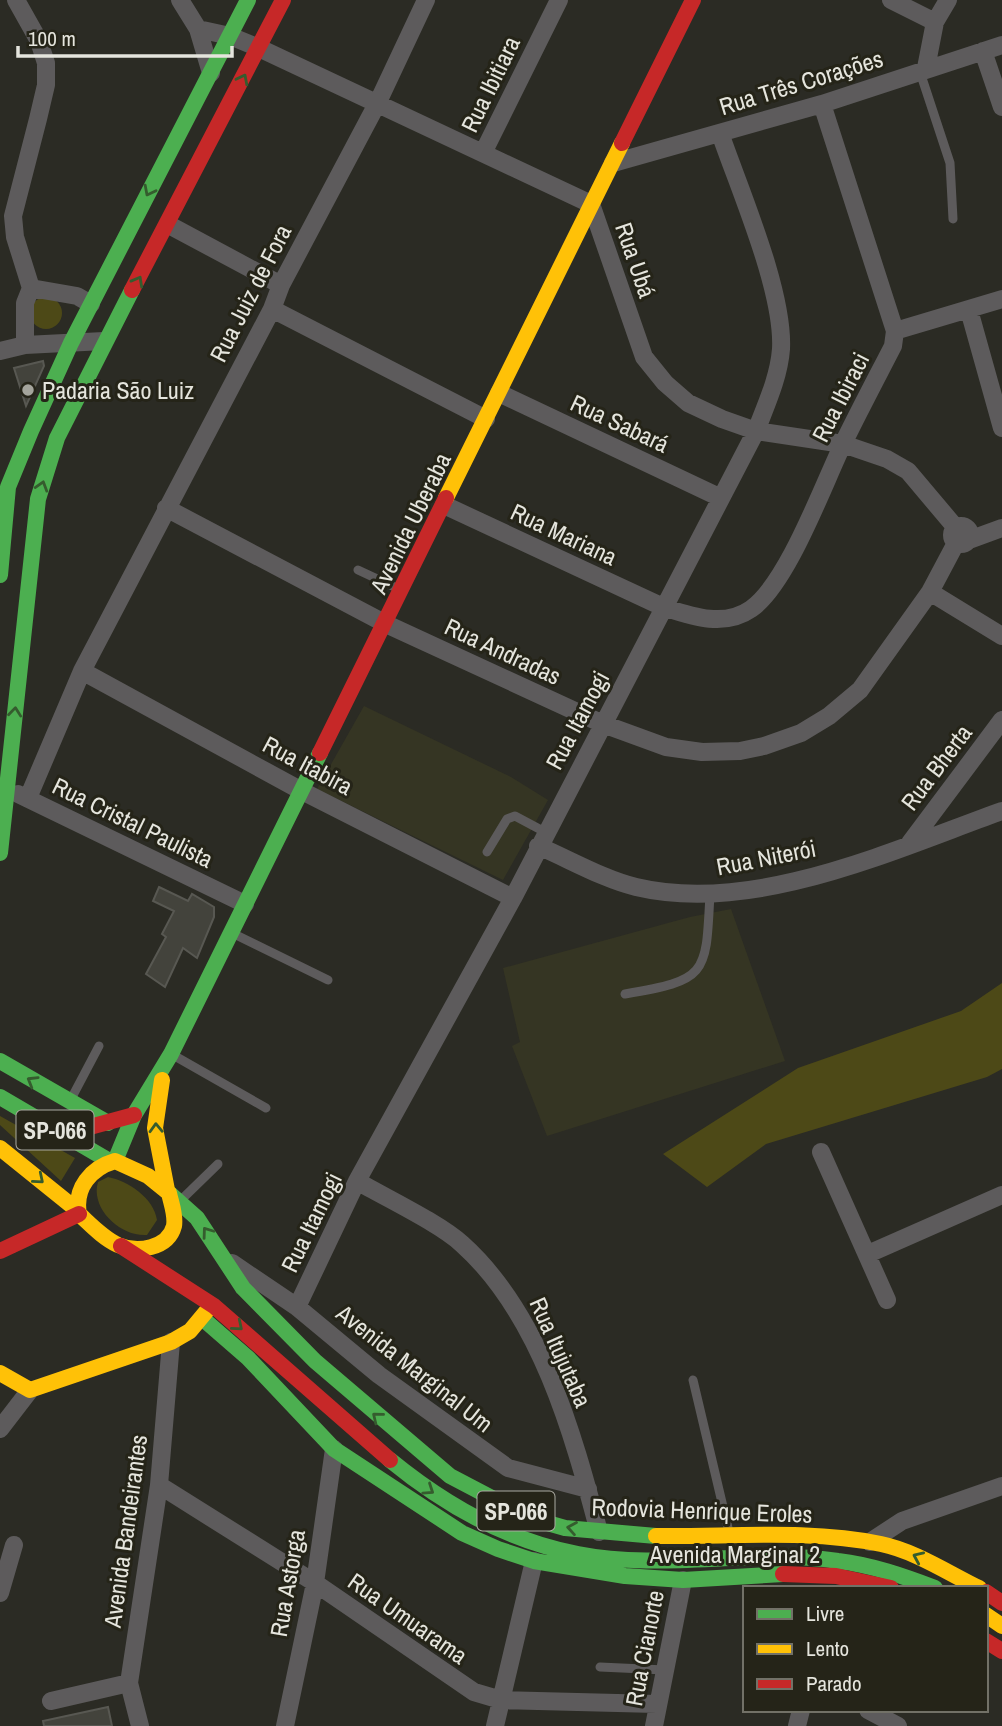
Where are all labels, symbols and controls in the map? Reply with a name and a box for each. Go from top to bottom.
scale bar [18,14,231,58]
text: 100 m [28,24,76,53]
street label: Rua Ibitiara [453,31,527,137]
street label: Rua Três Corações [715,42,887,122]
one-way arrow [235,74,249,86]
one-way arrow [144,184,158,196]
street label: Rua Ubá [608,218,664,302]
street label: Rua Juiz de Fora [202,219,298,367]
one-way arrow [130,275,143,288]
street label: Rua Ibiraci [804,347,876,447]
place label: Padaria São Luiz [42,374,194,406]
marker: Padaria São Luiz [20,382,36,398]
street label: Rua Sabará [566,386,674,460]
street label: Avenida Uberaba [362,447,458,600]
one-way arrow [34,481,49,493]
street label: Rua Mariana [506,495,622,573]
street label: Rua Andradas [440,610,566,692]
street label: Rua Itamogi [538,665,616,775]
one-way arrow [8,706,23,718]
street label: Rua Bherta [893,718,979,816]
street label: Rua Itabira [257,728,359,802]
street label: Rua Cristal Paulista [47,769,219,875]
street label: Rua Niterói [714,832,818,882]
one-way arrow [27,1076,40,1089]
road number: SP-066 [16,1110,94,1149]
one-way arrow [148,1122,164,1133]
street label: Rua Itamogi [273,1167,349,1277]
one-way arrow [31,1170,43,1183]
one-way arrow [203,1227,215,1240]
street label: Rua Itujutaba [523,1292,599,1412]
street label: Avenida Marginal Um [330,1296,500,1439]
one-way arrow [230,1318,243,1330]
one-way arrow [372,1413,385,1425]
street label: Avenida Bandeirantes [95,1433,154,1630]
one-way arrow [422,1482,435,1495]
street label: Rodovia Henrique Eroles [591,1490,813,1530]
road number: SP-066 [477,1492,554,1530]
one-way arrow [566,1521,578,1536]
street label: Rua Astorga [262,1527,312,1639]
street label: Avenida Marginal 2 [649,1538,820,1570]
one-way arrow [913,1552,925,1566]
street label: Rua Umuarama [342,1565,474,1671]
legend [743,1586,988,1712]
street label: Rua Cianorte [617,1587,671,1709]
text: Livre [806,1599,844,1628]
text: Lento [806,1634,849,1663]
text: Parado [806,1669,862,1698]

